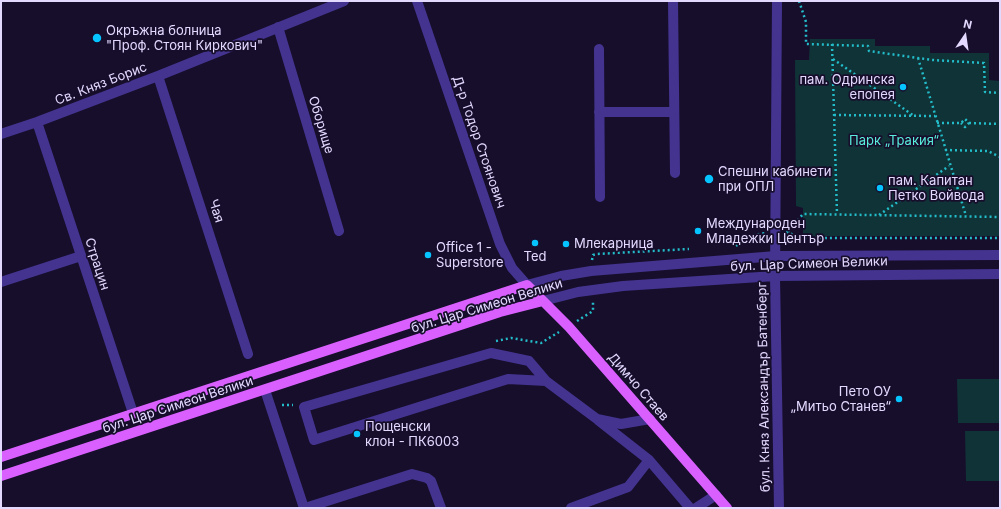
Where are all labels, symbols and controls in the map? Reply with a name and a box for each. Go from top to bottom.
north arrow [945,16,985,56]
text: N [962,17,973,32]
place label: Окръжна болница "Проф. Стоян Киркович" [106,23,263,54]
marker: Окръжна болница "Проф. Стоян Киркович" [91,32,103,44]
street label: Св. Княз Борис [53,59,149,109]
place label: пам. Одринска епопея [799,72,895,103]
street label: Д-р Тодор Стоянович [449,74,509,210]
marker: пам. Одринска епопея [898,82,908,92]
street label: Оборище [305,94,337,156]
park label: Парк „Тракия“ [849,133,939,149]
place label: Спешни кабинети при ОПЛ [718,164,831,195]
marker: Спешни кабинети при ОПЛ [703,173,715,185]
place label: пам. Капитан Петко Войвода [888,173,984,204]
marker: пам. Капитан Петко Войвода [875,183,885,193]
street label: Чая [205,197,227,225]
place label: Международен Младежки Център [706,216,824,247]
marker: Международен Младежки Център [693,226,703,236]
street label: Страцин [81,236,113,292]
place label: Млекарница [574,236,654,252]
marker: Ted [530,238,540,248]
marker: Млекарница [561,239,571,249]
place label: Office 1 - Superstore [436,240,504,271]
place label: Ted [524,249,546,265]
marker: Office 1 - Superstore [423,250,433,260]
street label: бул. Цар Симеон Велики [730,253,888,275]
street label: бул. Цар Симеон Велики [409,276,565,336]
street label: бул. Княз Александър Батенберг [754,282,774,492]
street label: Димчо Стаев [604,350,672,424]
street label: бул. Цар Симеон Велики [101,373,255,437]
place label: Пето ОУ „Митьо Станев“ [791,384,891,415]
marker: Пето ОУ „Митьо Станев“ [894,394,904,404]
place label: Пощенски клон - ПК6003 [365,419,459,450]
marker: Пощенски клон - ПК6003 [352,429,362,439]

